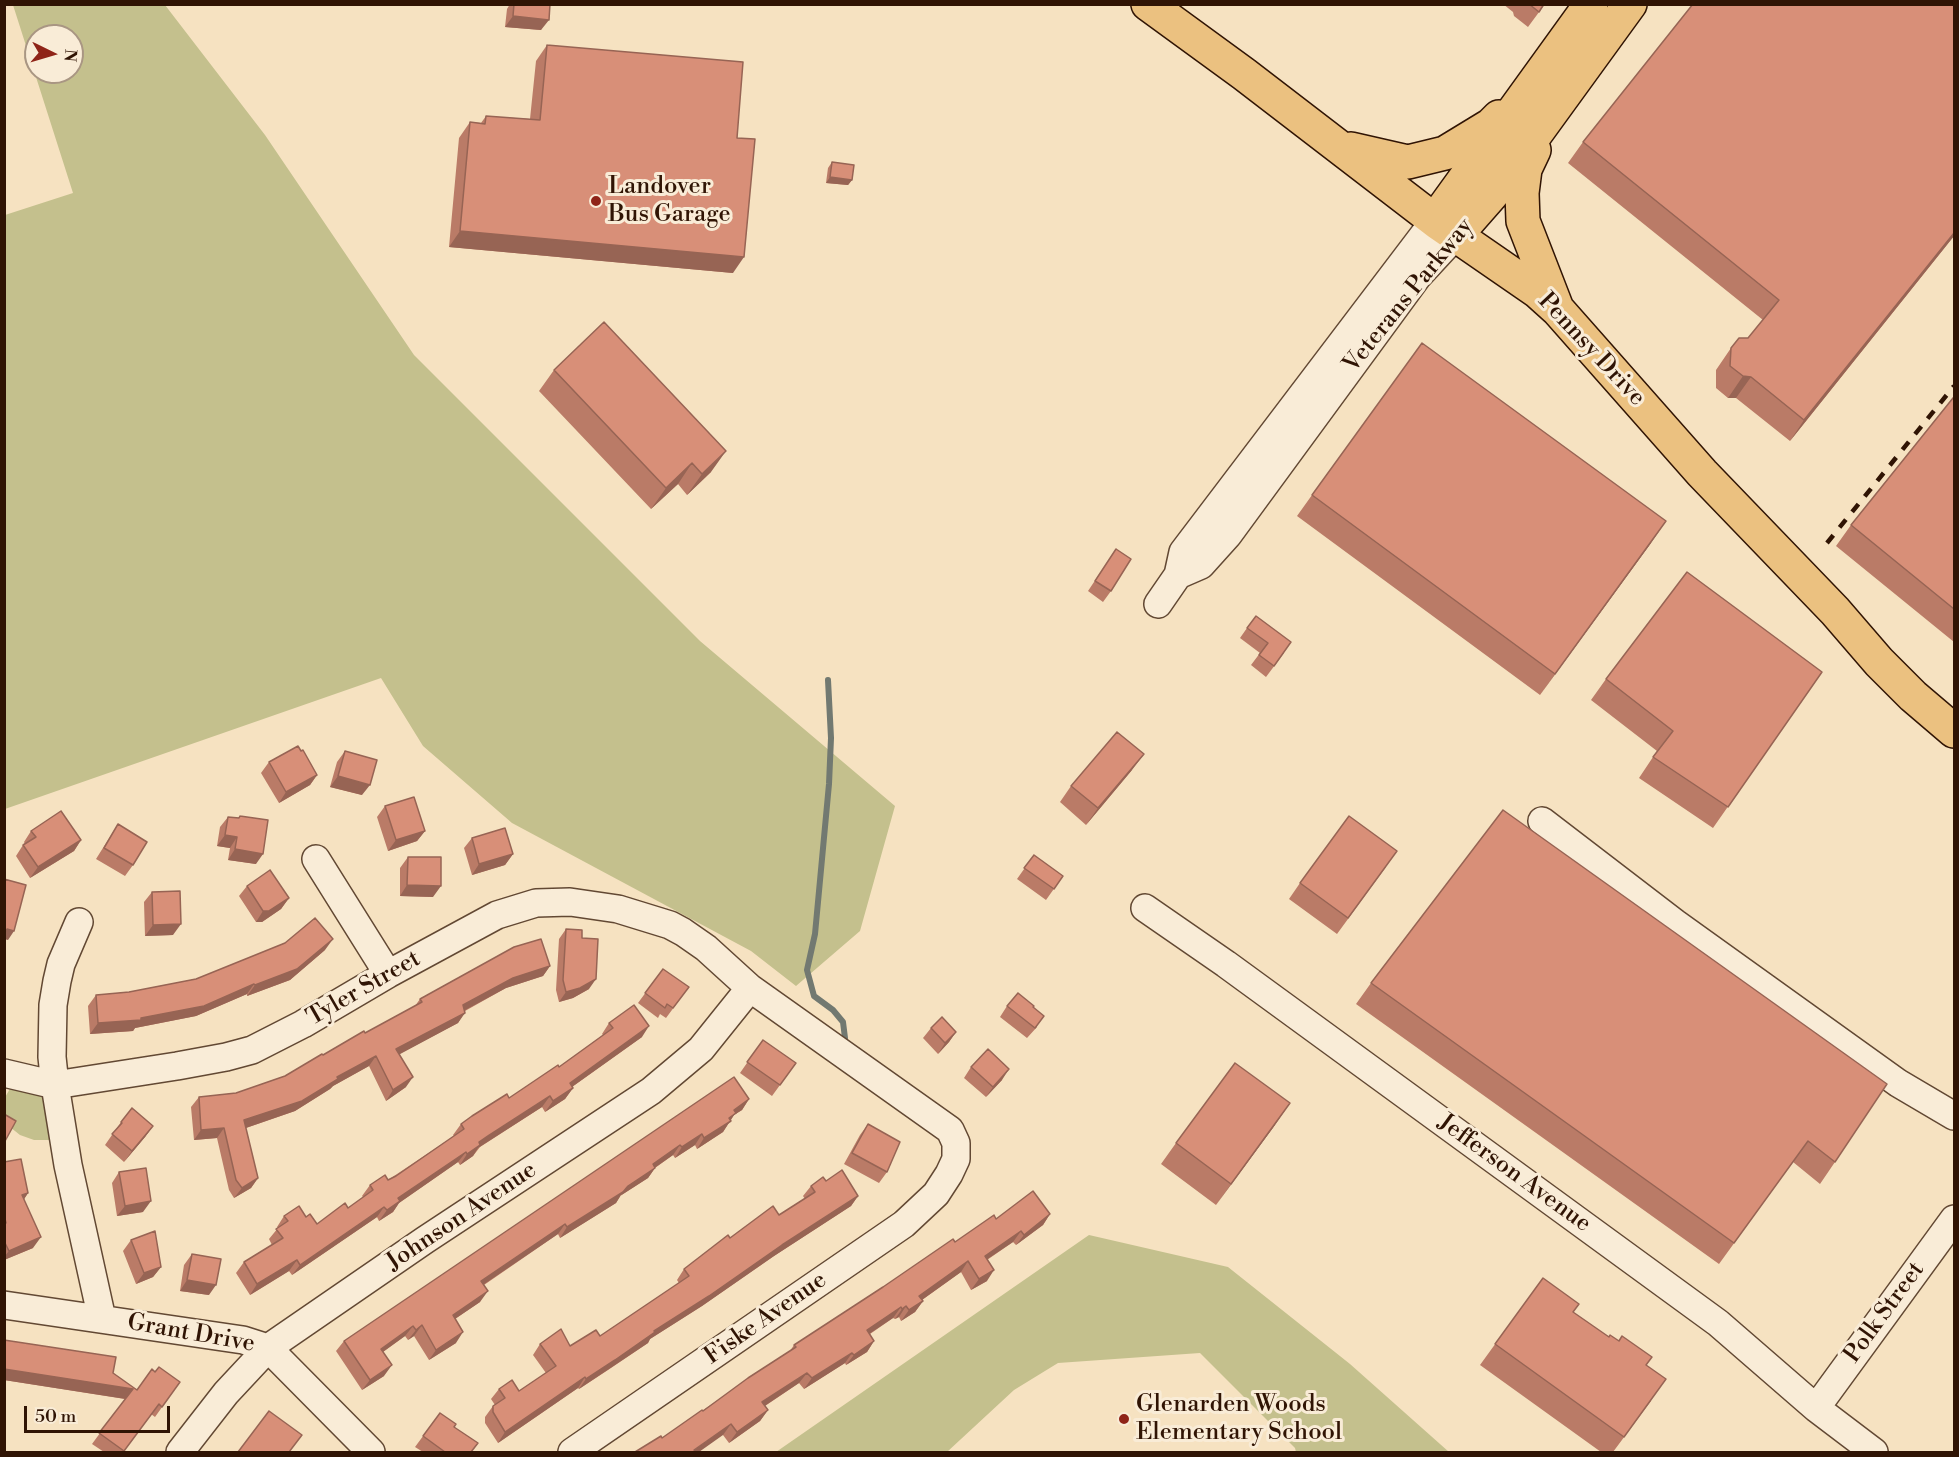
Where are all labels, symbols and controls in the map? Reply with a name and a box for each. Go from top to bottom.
north arrow [24,24,84,84]
text: N [59,48,80,63]
place label: Landover Bus Garage [608,173,731,229]
marker: Landover Bus Garage [589,194,603,208]
street label: Veterans Parkway [1338,213,1480,379]
street label: Pennsy Drive [1531,287,1651,413]
street label: Tyler Street [302,945,426,1033]
street label: Jefferson Avenue [1432,1109,1596,1239]
street label: Johnson Avenue [382,1156,542,1278]
street label: Polk Street [1839,1257,1931,1369]
street label: Fiske Avenue [699,1266,833,1372]
street label: Grant Drive [125,1309,257,1359]
place label: Glenarden Woods Elementary School [1136,1391,1342,1447]
scale bar [27,1394,172,1432]
text: 50 m [35,1405,76,1428]
marker: Glenarden Woods Elementary School [1117,1412,1131,1426]

